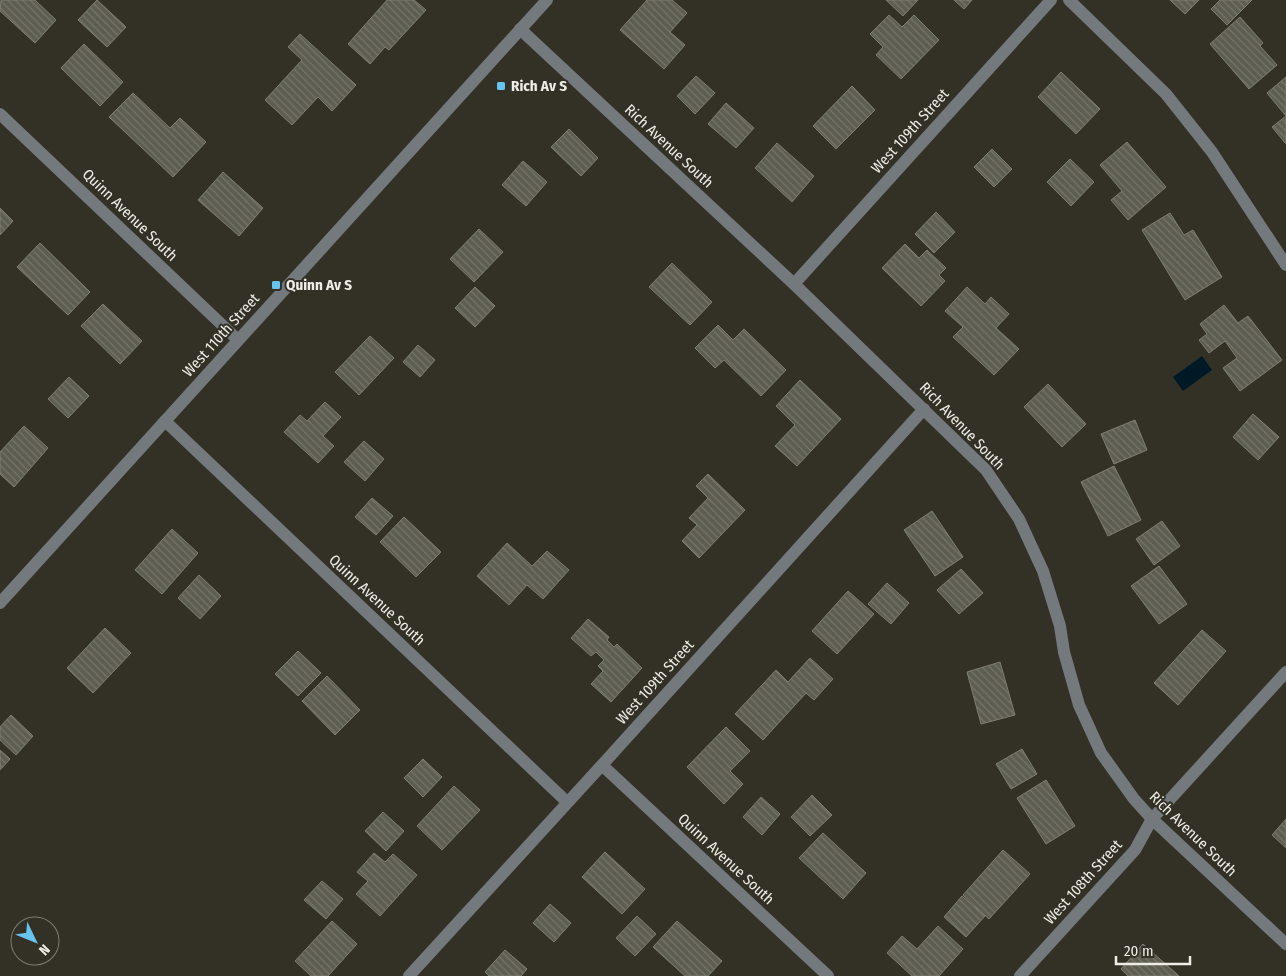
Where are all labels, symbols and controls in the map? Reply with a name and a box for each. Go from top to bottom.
place label: Rich Av S [511,77,567,95]
marker: Rich Av S [495,80,507,92]
street label: West 109th Street [867,85,953,177]
street label: Rich Avenue South [621,100,717,192]
street label: Quinn Avenue South [79,165,181,265]
place label: Quinn Av S [286,276,352,294]
marker: Quinn Av S [270,279,282,291]
street label: West 110th Street [179,290,263,380]
street label: Rich Avenue South [916,379,1008,473]
street label: Quinn Avenue South [325,551,429,649]
street label: West 109th Street [612,636,698,728]
street label: Rich Avenue South [1146,788,1240,880]
street label: Quinn Avenue South [674,810,778,908]
street label: West 108th Street [1040,836,1126,928]
north arrow [10,916,60,966]
scale bar [1116,934,1190,966]
text: N [35,941,53,958]
text: 20 m [1124,942,1154,960]

